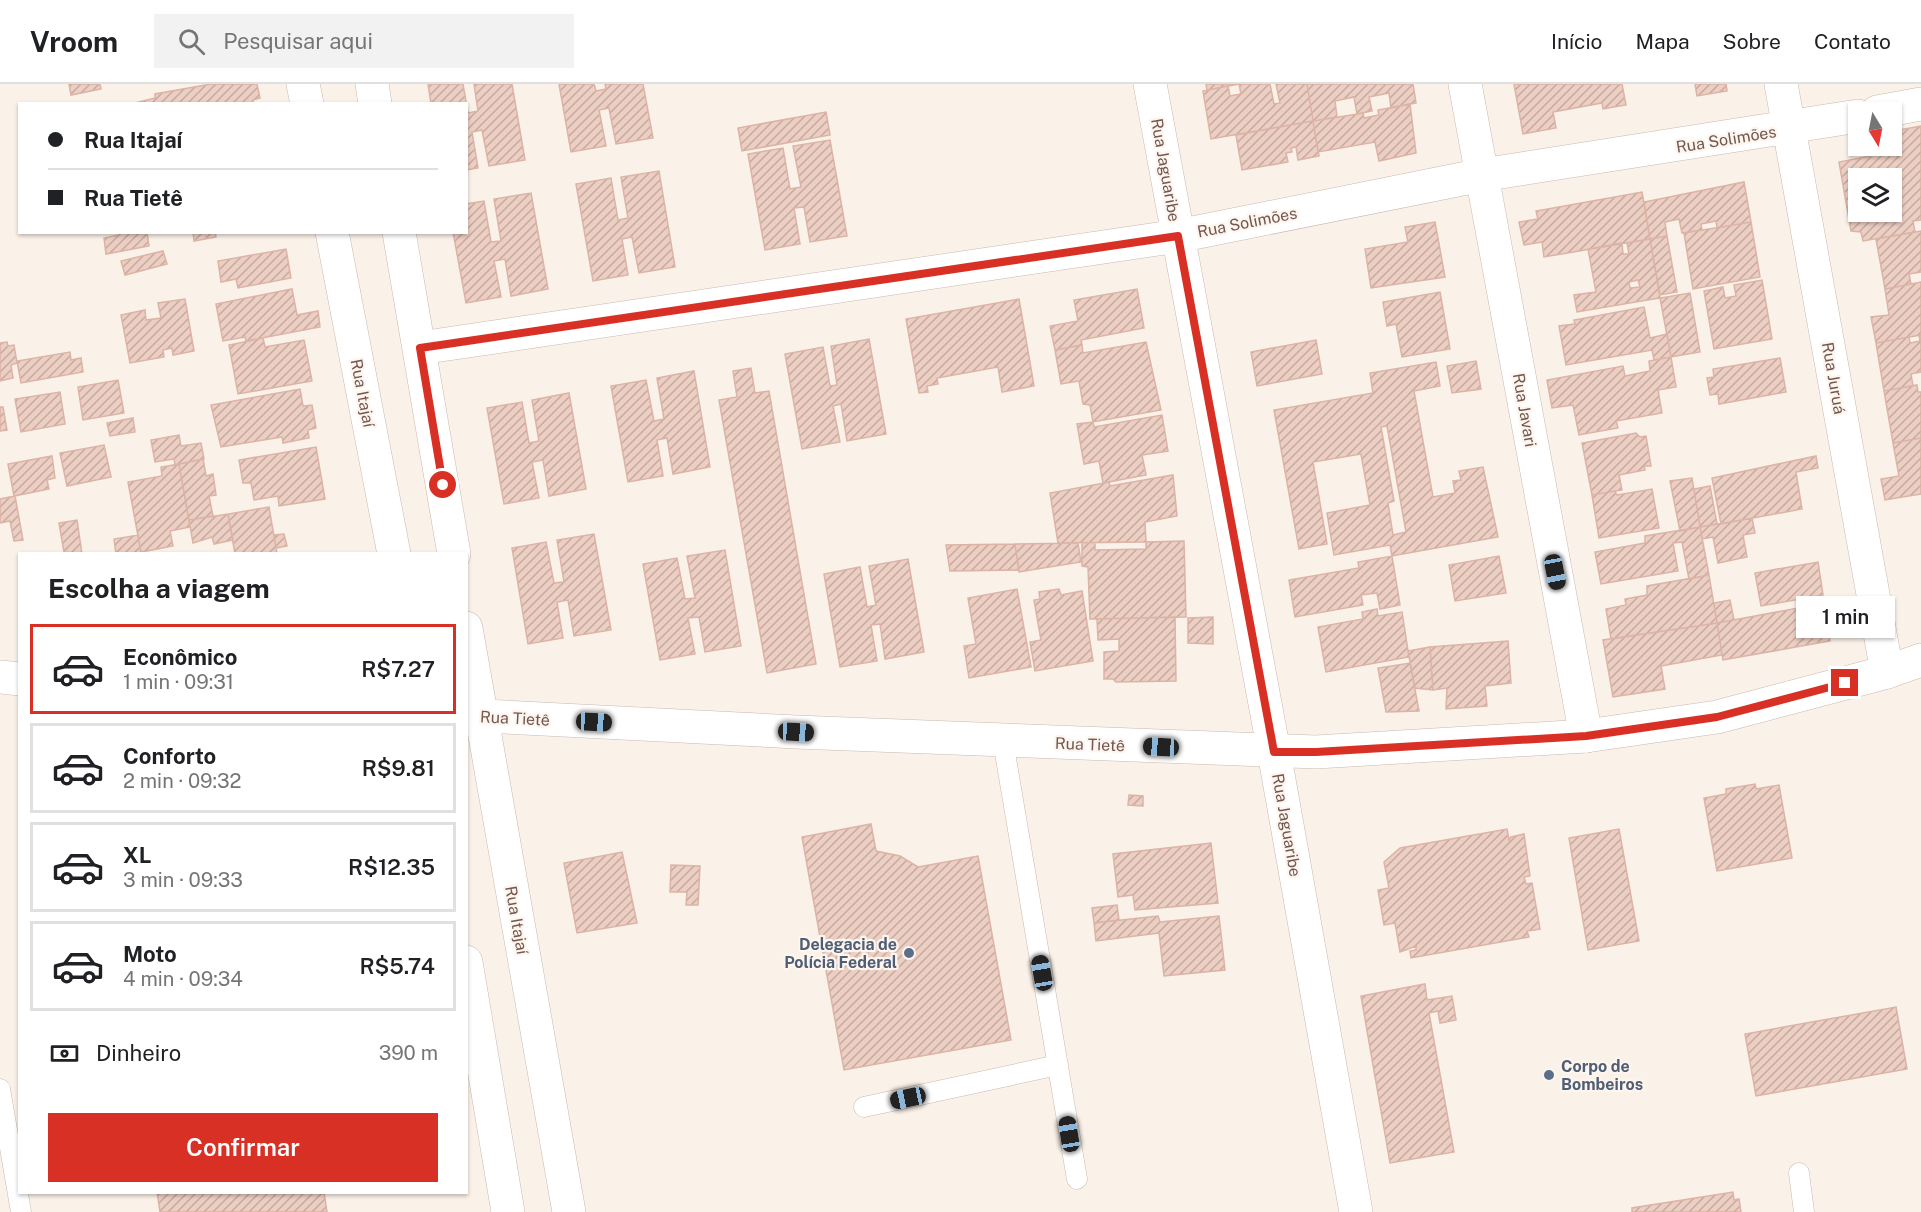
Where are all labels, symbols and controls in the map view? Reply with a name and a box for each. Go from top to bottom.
search box [154,14,574,68]
text: Vroom [30,25,118,58]
icon: search [175,25,208,58]
text: Pesquisar aqui [223,28,373,54]
text: Início [1551,29,1602,54]
text: Mapa [1635,29,1690,54]
text: Sobre [1723,29,1781,54]
text: Contato [1814,29,1891,54]
north arrow [1848,102,1902,156]
map controls [1848,102,1902,222]
street label: Rua Jaguaribe [1147,117,1184,223]
street label: Rua Solimões [1675,122,1778,157]
text: Rua Itajaí [84,127,182,153]
button: layers [1848,168,1902,222]
text: Rua Tietê [84,185,183,211]
street label: Rua Solimões [1196,203,1299,241]
street label: Rua Juruá [1818,341,1849,416]
street label: Rua Itajaí [347,357,379,430]
street label: Rua Javari [1509,372,1540,448]
route start [429,471,456,498]
car [1543,553,1567,591]
text: Escolha a viagem [48,572,270,604]
callout: 1 min [1796,596,1894,638]
text: 1 min [1822,605,1869,629]
icon: car [51,642,105,696]
text: Econômico [123,644,238,670]
text: R$7.27 [361,656,435,682]
route end [1831,669,1858,696]
text: 1 min · 09:31 [123,670,234,694]
street label: Rua Tietê [480,707,550,730]
car [576,712,612,732]
car [778,722,814,742]
street label: Rua Tietê [1055,734,1125,755]
car [1143,737,1179,757]
icon: car [51,741,105,795]
text: Conforto [123,743,216,769]
text: R$9.81 [362,755,435,781]
text: 2 min · 09:32 [123,769,242,793]
street label: Rua Jaguaribe [1268,772,1305,878]
icon: car [51,840,105,894]
text: XL [123,842,151,868]
text: R$12.35 [348,854,435,880]
text: 3 min · 09:33 [123,868,243,892]
street label: Rua Itajaí [501,884,532,957]
place label: Delegacia de Polícia Federal [784,935,897,972]
icon: car [51,939,105,993]
text: Moto [123,941,177,967]
marker: Delegacia de Polícia Federal [902,946,916,960]
text: R$5.74 [359,953,435,979]
car [1030,954,1054,992]
text: 4 min · 09:34 [123,967,243,991]
icon: cash [48,1037,81,1070]
text: Dinheiro [96,1040,181,1066]
text: 390 m [379,1041,438,1065]
place label: Corpo de Bombeiros [1561,1057,1643,1094]
marker: Corpo de Bombeiros [1542,1068,1556,1082]
car [889,1085,927,1111]
button: Confirmar [48,1113,438,1182]
car [1057,1115,1081,1153]

